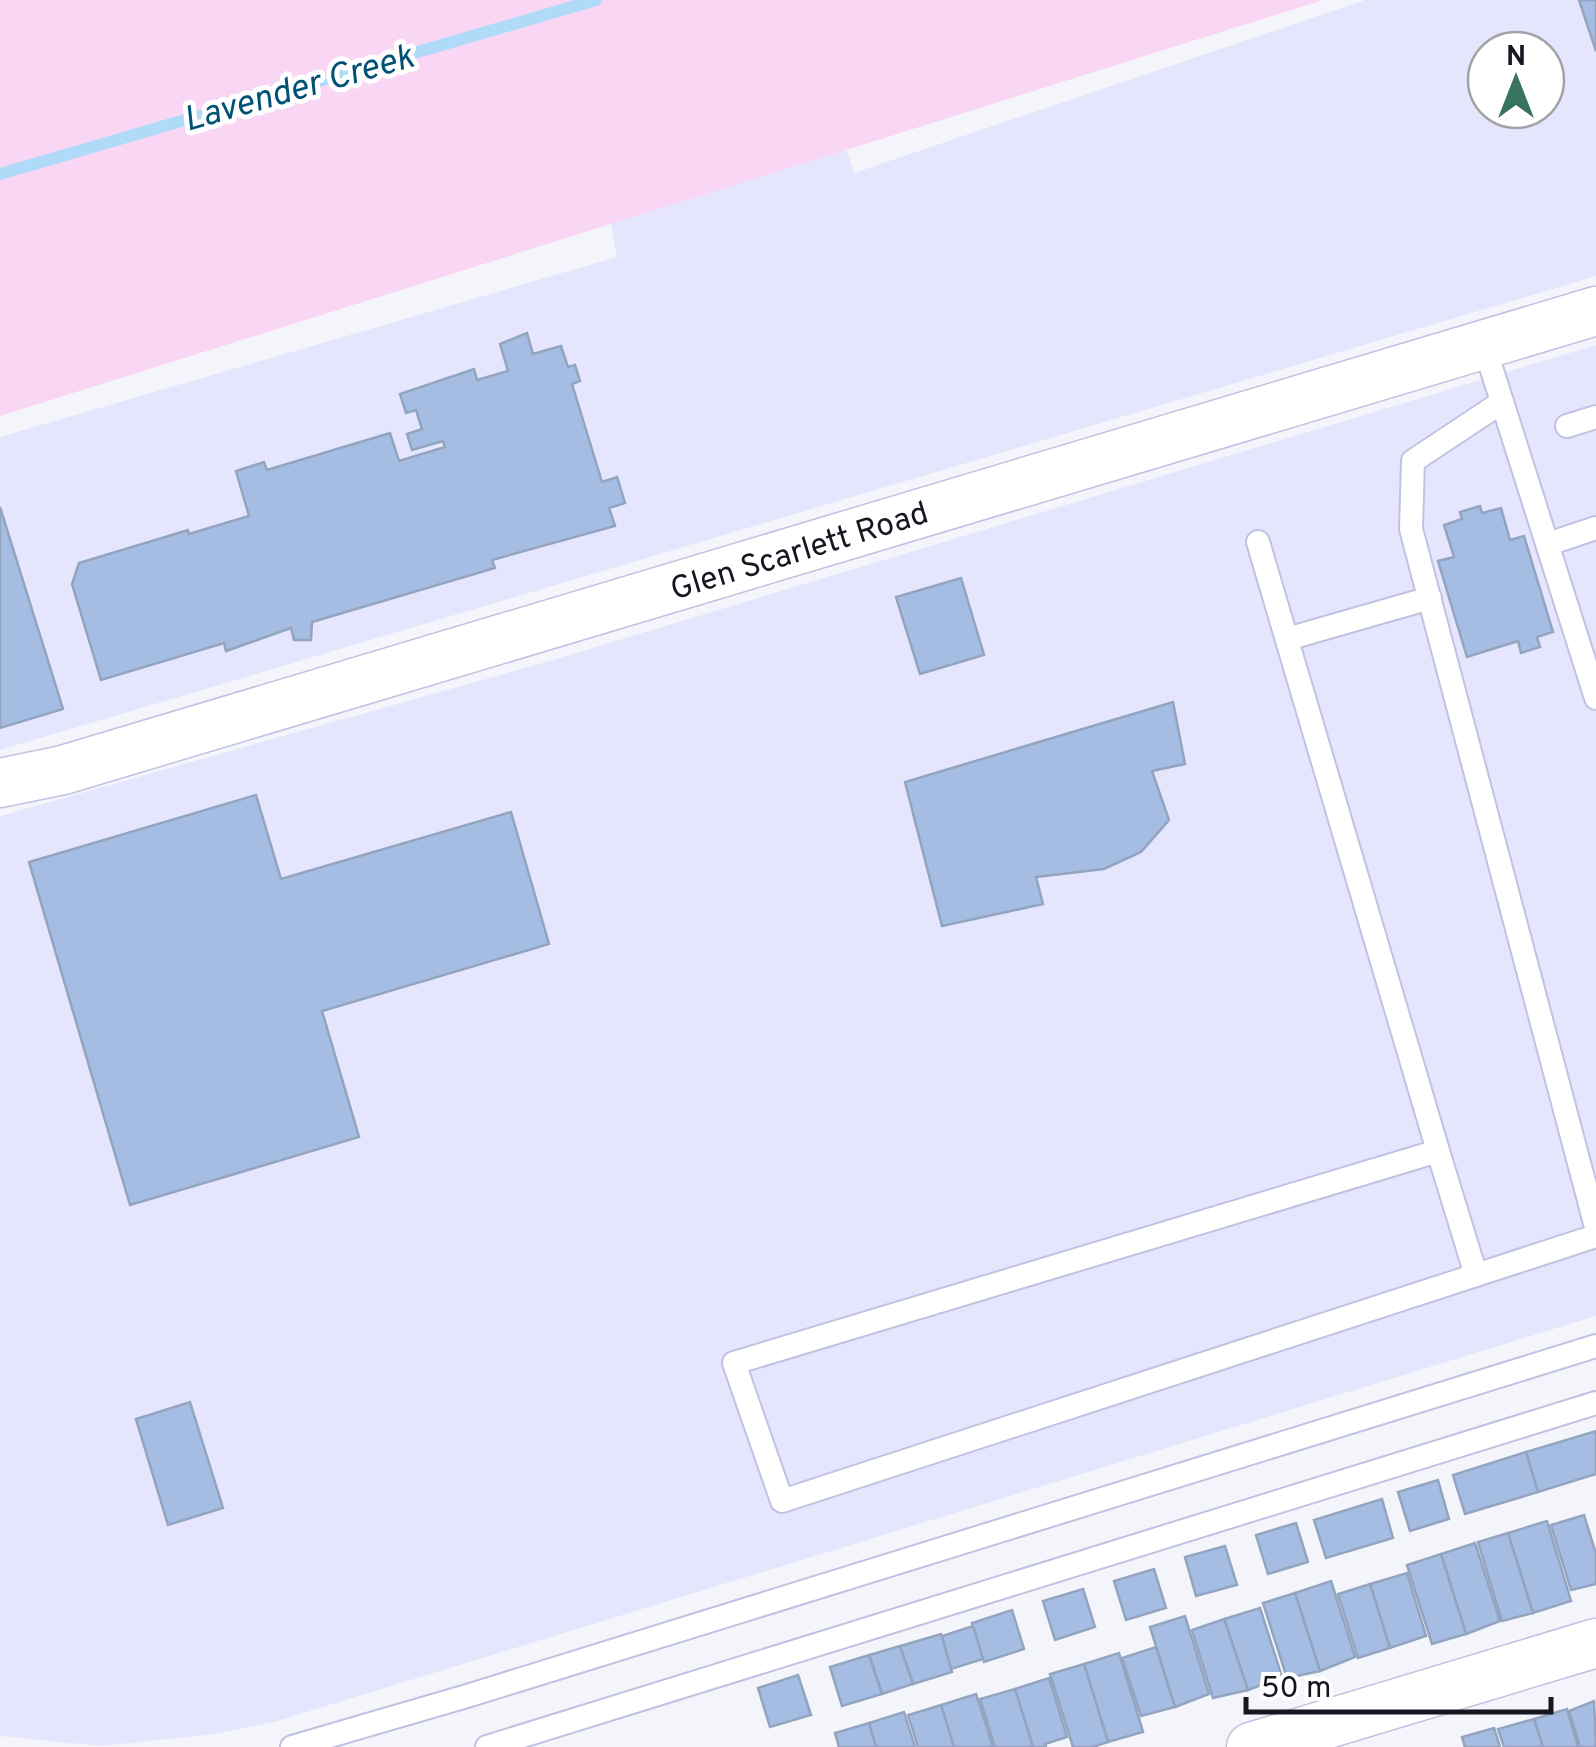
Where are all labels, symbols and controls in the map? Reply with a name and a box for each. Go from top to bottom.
north arrow [1466,30,1566,130]
water label: Lavender Creek [179,36,420,144]
text: N [1506,40,1526,76]
street label: Glen Scarlett Road [666,495,934,611]
scale bar [1246,1652,1551,1714]
text: 50 m [1261,1671,1331,1708]

